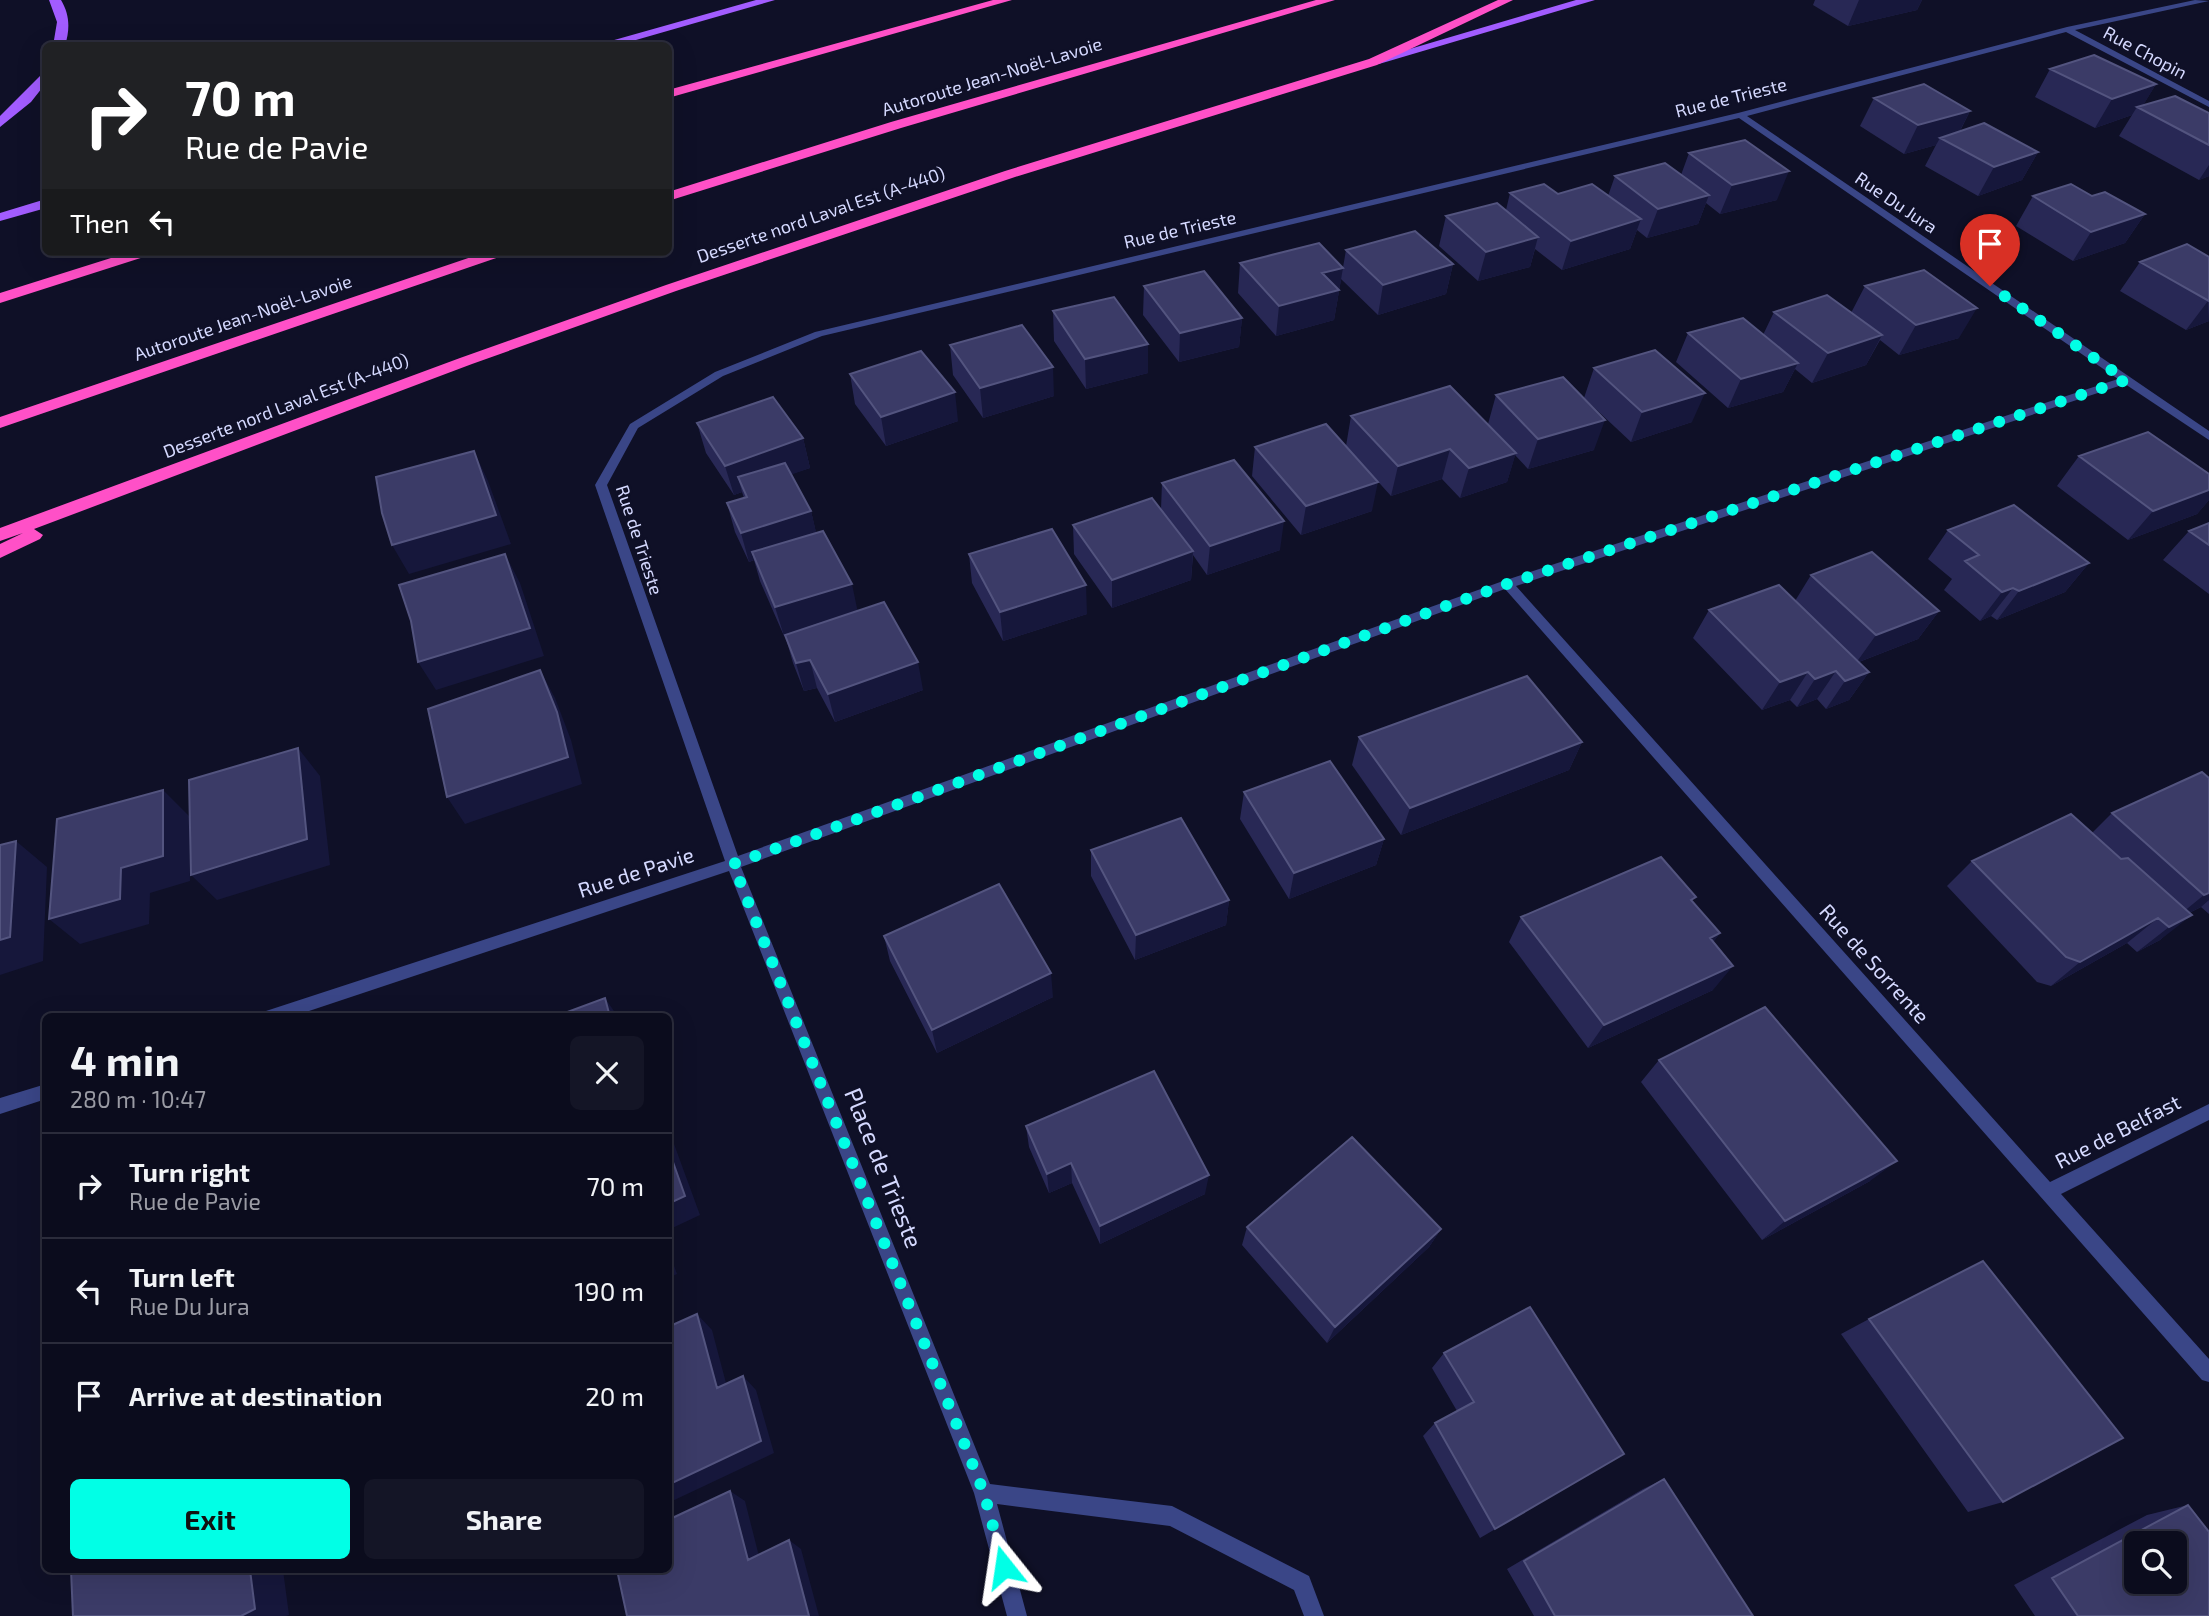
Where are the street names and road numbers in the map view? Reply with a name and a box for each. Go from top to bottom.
street label: Rue Chopin [2100,21,2191,83]
street label: Autoroute Jean-Noël-Lavoie [879,32,1104,120]
street label: Rue de Trieste [1673,73,1789,122]
street label: Desserte nord Laval Est (A-440) [694,161,948,267]
street label: Rue Du Jura [1851,167,1942,238]
street label: Rue de Trieste [1122,205,1238,253]
street label: Autoroute Jean-Noël-Lavoie [131,269,355,365]
street label: Desserte nord Laval Est (A-440) [160,348,412,462]
street label: Rue de Trieste [612,482,668,598]
street label: Rue de Pavie [574,841,697,902]
street label: Rue de Sorrente [1815,898,1935,1028]
street label: Place de Trieste [839,1083,930,1252]
street label: Rue de Belfast [2050,1088,2184,1173]

